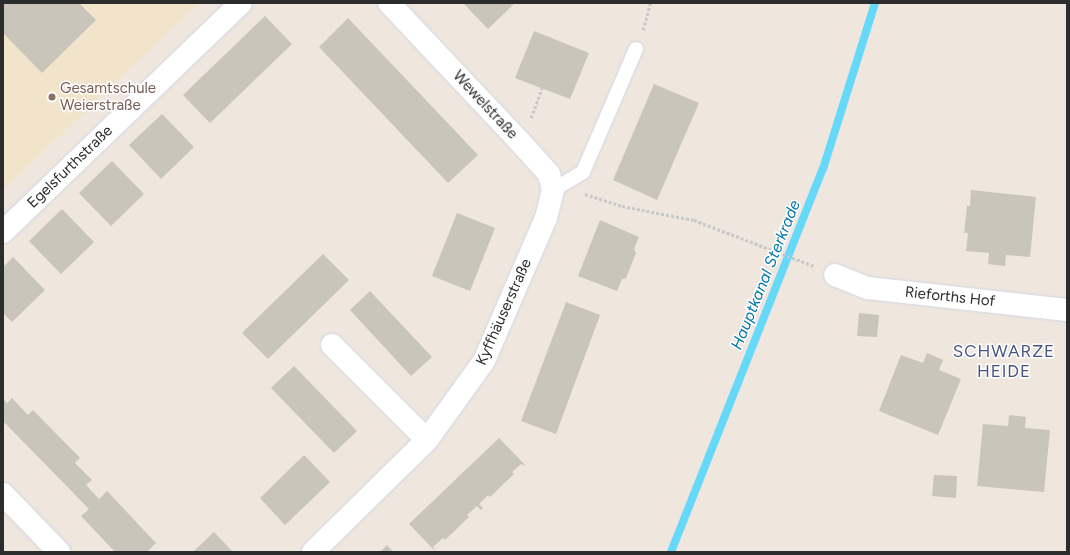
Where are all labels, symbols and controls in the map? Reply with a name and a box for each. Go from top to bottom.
street label: Wewelstraße [449,67,521,143]
place label: Gesamtschule Weierstraße [60,79,156,114]
marker: Gesamtschule Weierstraße [47,92,57,102]
street label: Egelsfurthstraße [24,122,116,212]
water label: Hauptkanal Sterkrade [727,197,805,353]
street label: Kyffhäuserstraße [472,256,536,368]
street label: Rieforths Hof [904,283,996,311]
district label: SCHWARZE HEIDE [953,342,1055,382]

